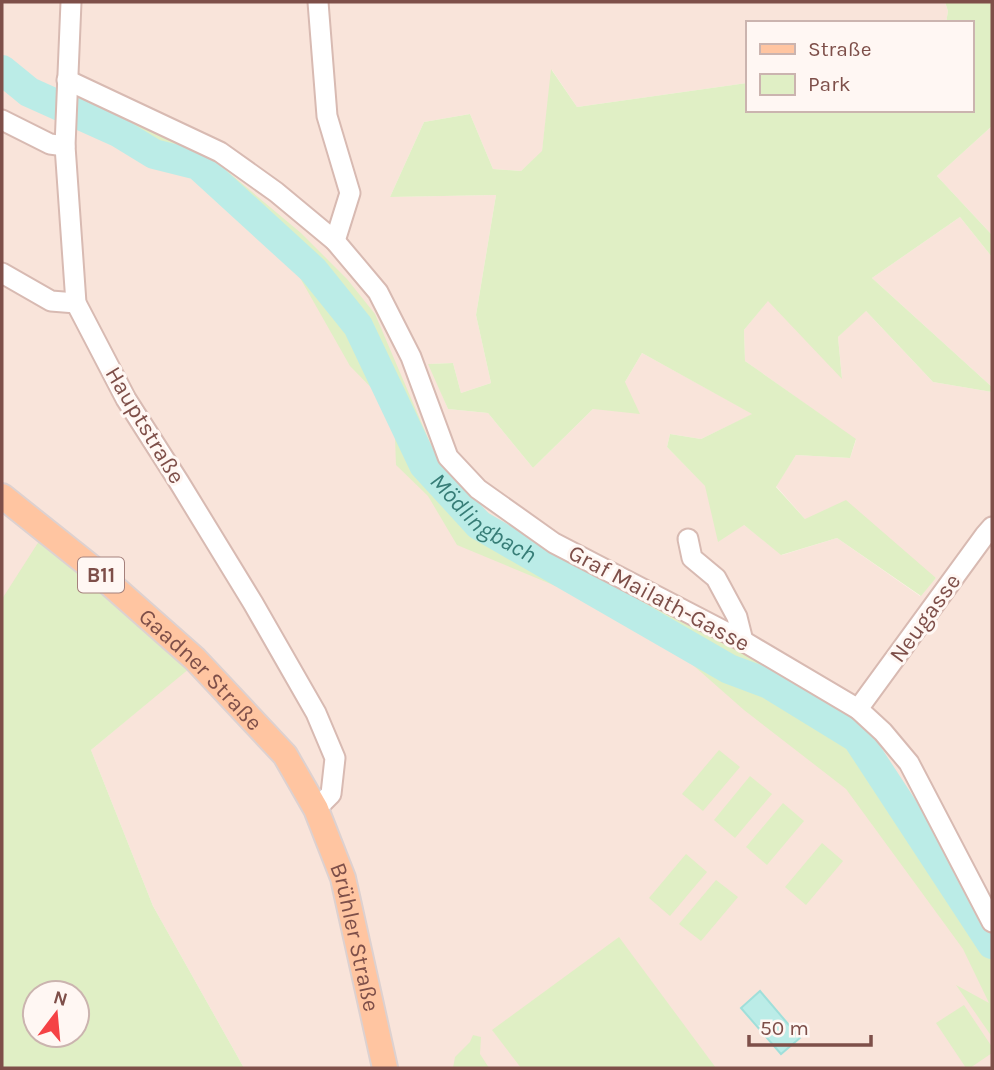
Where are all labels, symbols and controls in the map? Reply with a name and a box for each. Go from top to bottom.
legend [746,21,973,112]
text: Straße [808,37,871,61]
text: Park [808,72,851,96]
street label: Hauptstraße [100,362,190,488]
water label: Mödlingbach [424,467,541,569]
street label: Graf Mailath-Gasse [564,539,754,657]
road number: B11 [78,558,124,592]
street label: Neugasse [884,568,966,668]
street label: Gaadner Straße [134,602,268,736]
street label: Brühler Straße [325,858,386,1014]
north arrow [21,979,91,1049]
text: N [51,986,70,1011]
scale bar [749,1004,872,1048]
text: 50 m [760,1016,809,1040]

